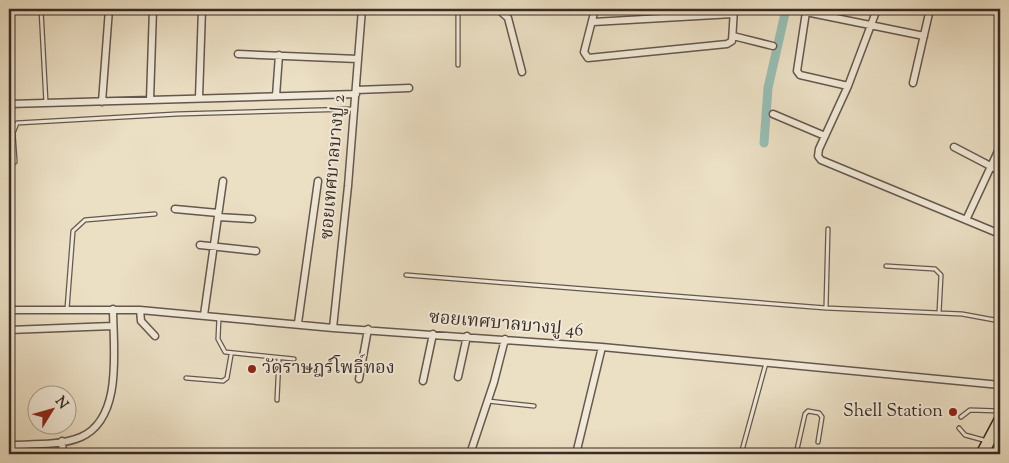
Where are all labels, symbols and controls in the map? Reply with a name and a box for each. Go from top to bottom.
street label: ซอยเทศบาลบางปู 2 [315,93,353,241]
street label: ซอยเทศบาลบางปู 46 [428,305,584,345]
place label: วัดราษฎร์โพธิ์ทอง [262,353,395,382]
marker: วัดราษฎร์โพธิ์ทอง [246,363,258,375]
north arrow [28,386,78,436]
text: N [49,393,72,414]
place label: Shell Station [843,399,943,425]
marker: Shell Station [947,406,959,418]

